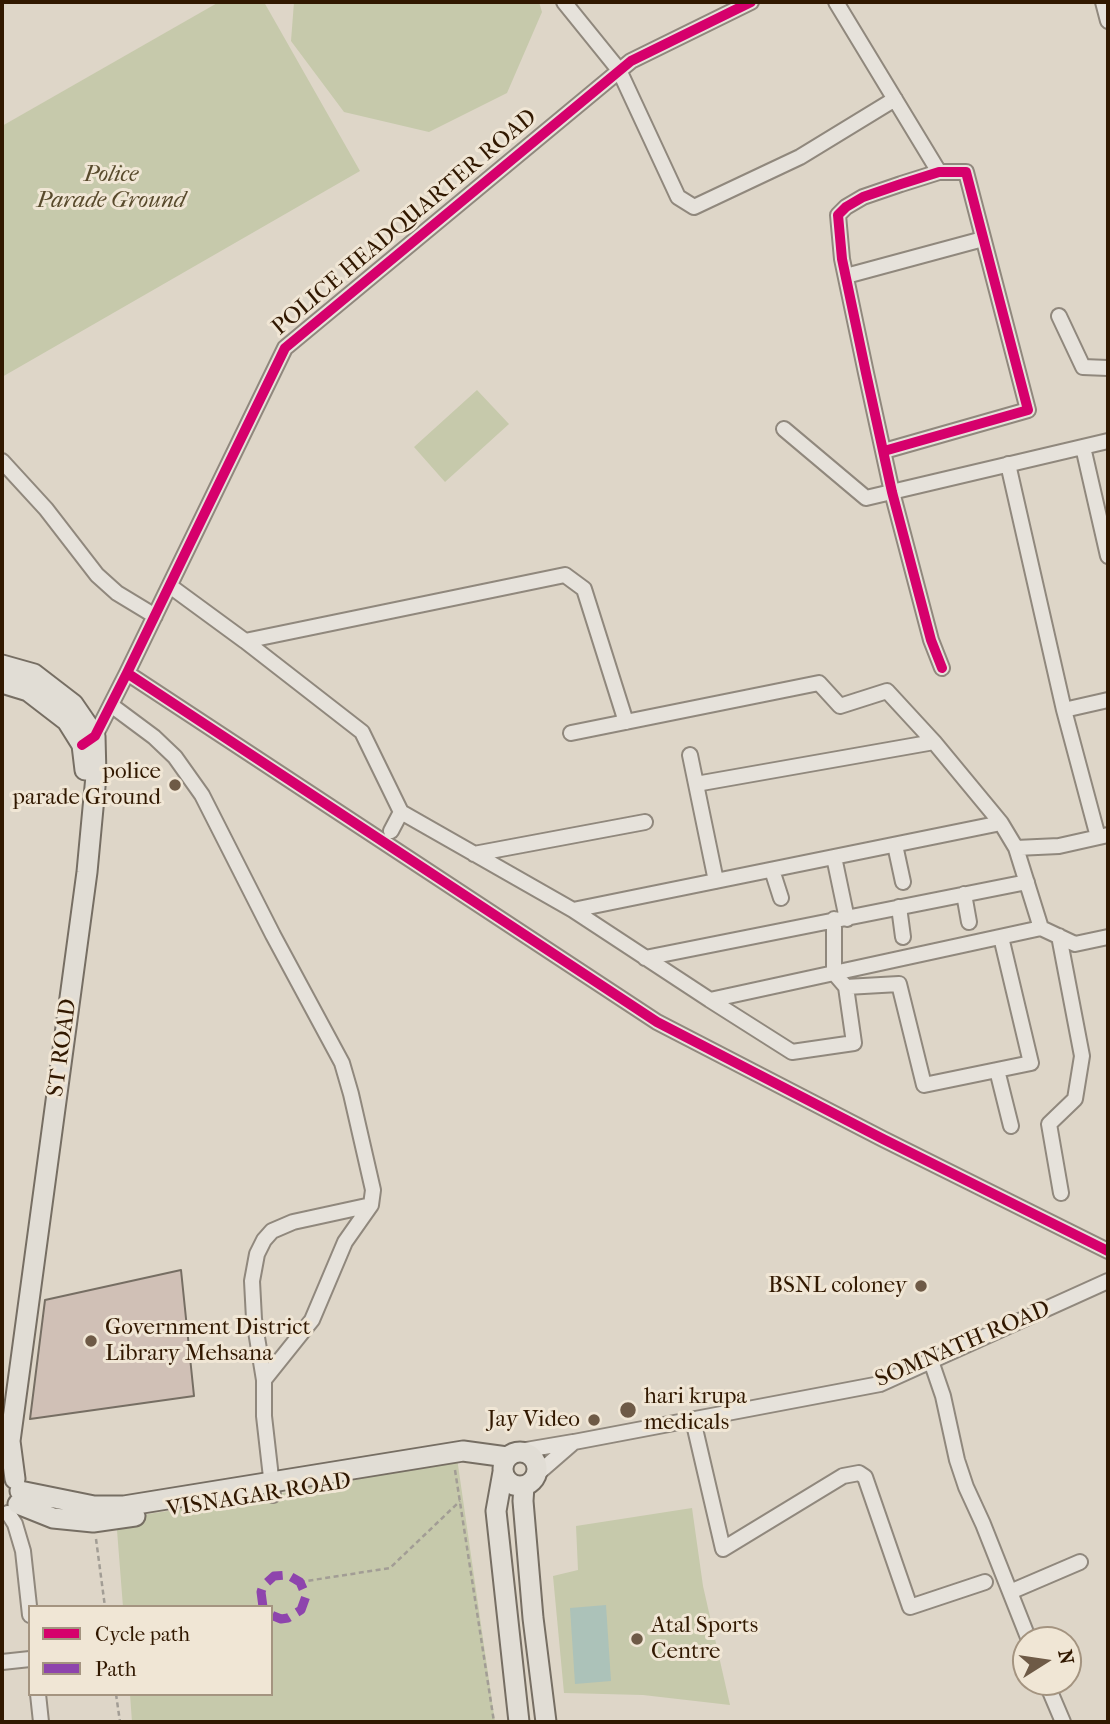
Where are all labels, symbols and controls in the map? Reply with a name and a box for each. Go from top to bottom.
street label: POLICE HEADQUARTER ROAD [267,104,543,342]
park label: Police Parade Ground [37,161,185,215]
place label: police parade Ground [12,758,161,812]
marker: police parade Ground [167,777,183,793]
street label: ST ROAD [42,997,84,1099]
place label: BSNL coloney [768,1272,907,1300]
marker: BSNL coloney [913,1278,929,1294]
street label: SOMNATH ROAD [871,1296,1055,1394]
place label: Government District Library Mehsana [105,1314,311,1368]
marker: Government District Library Mehsana [83,1333,99,1349]
place label: hari krupa medicals [644,1383,747,1437]
marker: hari krupa medicals [618,1400,638,1420]
place label: Jay Video [487,1406,580,1434]
marker: Jay Video [586,1412,602,1428]
street label: VISNAGAR ROAD [165,1468,353,1524]
legend [28,1605,273,1696]
place label: Atal Sports Centre [651,1612,758,1666]
text: Cycle path [95,1622,190,1646]
north arrow [1012,1626,1082,1696]
marker: Atal Sports Centre [629,1631,645,1647]
text: N [1053,1648,1078,1666]
text: Path [95,1657,136,1681]

